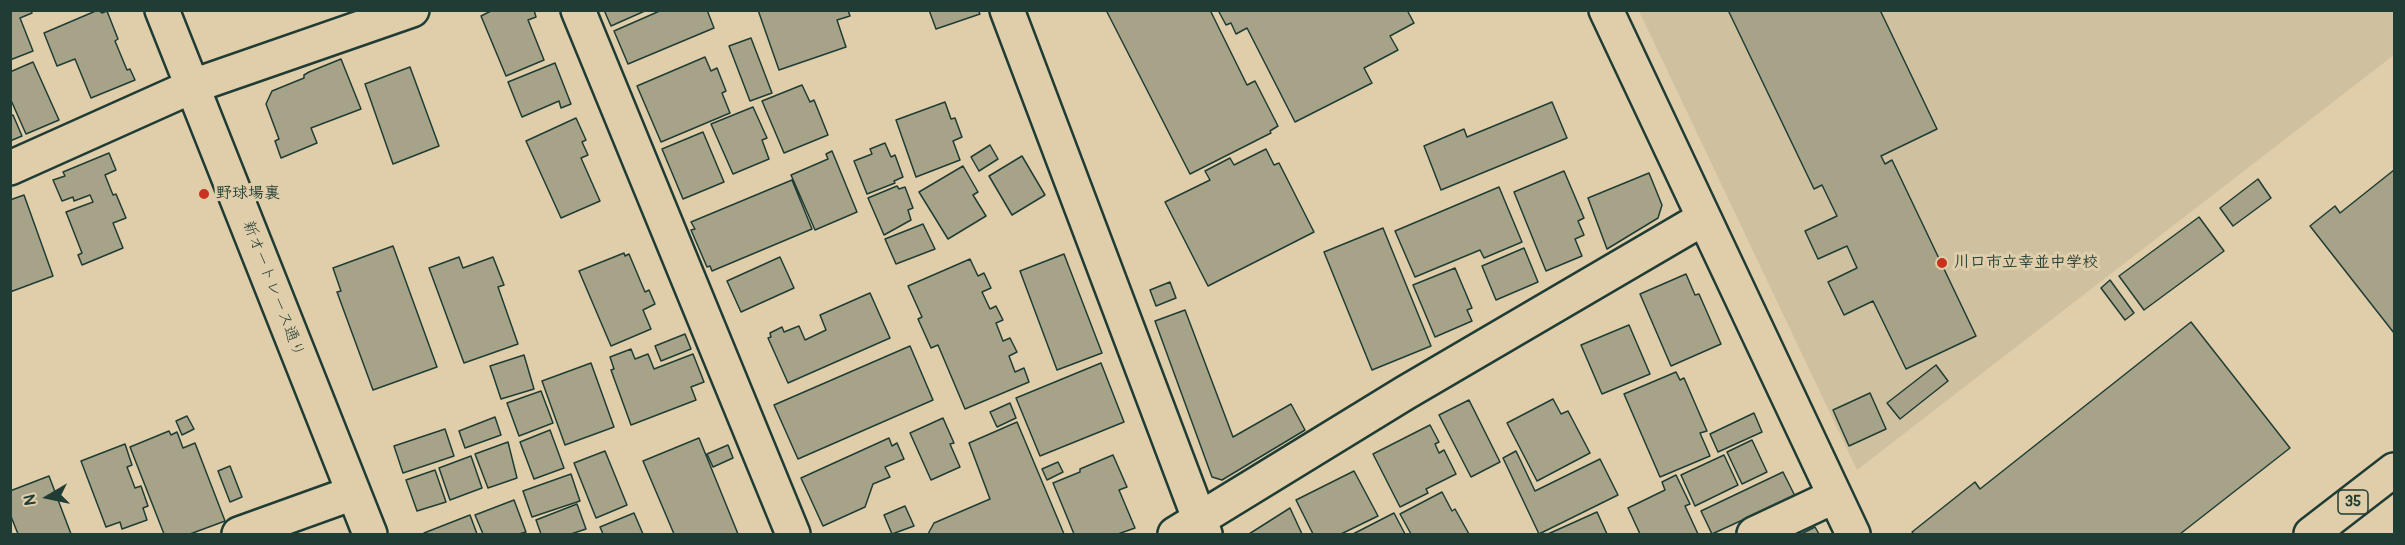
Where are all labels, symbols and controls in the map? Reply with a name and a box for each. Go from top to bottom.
place label: 野球場裏 [216,184,280,204]
marker: 野球場裏 [197,187,211,201]
street label: 新オートレース通り [238,218,308,360]
place label: 川口市立幸並中学校 [1954,253,2098,273]
marker: 川口市立幸並中学校 [1935,256,1949,270]
north arrow [18,467,78,527]
road number: 35 [2338,490,2368,514]
text: N [19,493,41,507]

